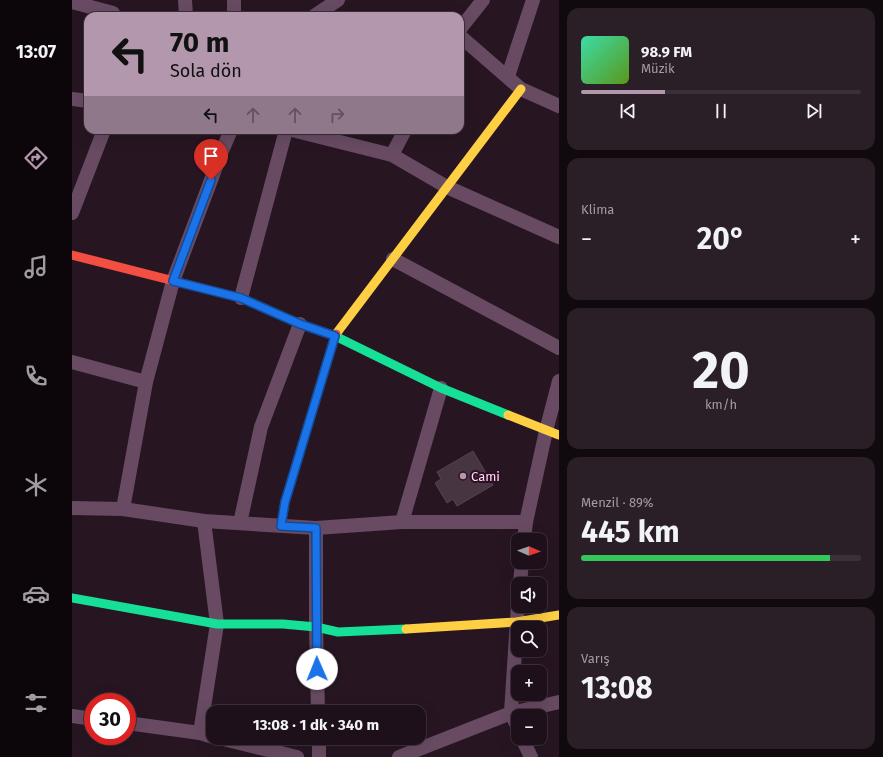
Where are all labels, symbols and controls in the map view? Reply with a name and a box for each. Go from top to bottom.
text: 70 m [170,26,229,59]
icon: left [104,28,156,80]
text: 13:07 [16,41,56,63]
text: 98.9 FM [641,43,692,61]
text: Sola dön [170,60,242,82]
text: Müzik [641,61,675,76]
icon: previous [617,100,639,122]
icon: pause [710,100,732,122]
icon: next [803,100,825,122]
icon: left [200,104,222,126]
icon: ahead [242,104,264,126]
icon: ahead [284,104,306,126]
icon: right [326,104,348,126]
pin [194,139,228,180]
icon: directions [22,144,50,172]
icon: arrive [200,145,222,167]
text: Klima [581,202,614,217]
text: 20° [697,221,745,257]
text: − [581,226,592,253]
text: + [850,226,861,253]
icon: music [22,253,50,281]
text: 20 [692,339,750,402]
icon: phone [22,362,50,390]
text: km/h [705,397,737,412]
place label: Cami [471,469,500,484]
icon: climate [22,471,50,499]
marker: Cami [458,471,468,481]
text: Menzil · 89% [581,495,654,510]
text: 445 km [581,514,680,550]
north arrow [511,533,547,569]
map controls [511,533,547,745]
button: sound [511,577,547,613]
icon: car [22,580,50,608]
button: search [511,621,547,657]
position arrow [296,648,338,690]
text: Varış [581,651,610,666]
button: + [511,665,547,701]
text: 13:08 [581,670,653,706]
icon: filters [22,689,50,717]
speed limit sign: 30 [84,693,136,745]
button: − [511,709,547,745]
text: 13:08 · 1 dk · 340 m [253,716,379,734]

